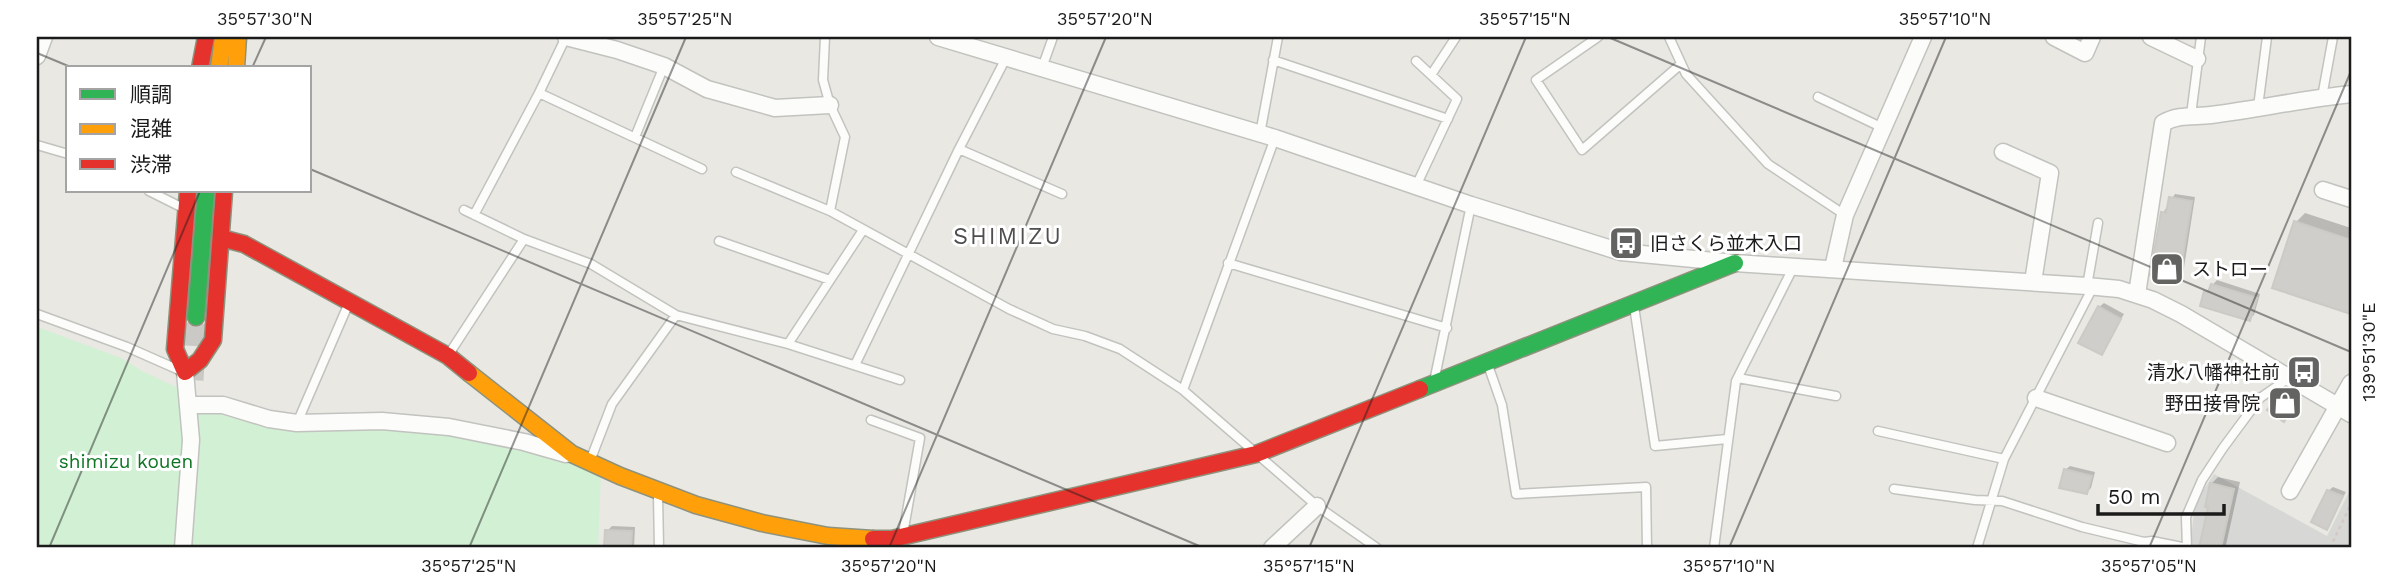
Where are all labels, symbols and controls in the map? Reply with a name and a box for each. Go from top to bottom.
text: 35°57'30"N [217,8,313,29]
text: 35°57'25"N [637,8,733,29]
text: 35°57'20"N [1057,8,1153,29]
text: 35°57'15"N [1479,8,1571,29]
text: 35°57'10"N [1899,8,1991,29]
legend [66,66,312,192]
text: 順調 [130,82,172,107]
text: 混雑 [130,116,172,141]
text: 渋滞 [130,152,172,177]
district label: SHIMIZU [953,223,1063,250]
bus stop icon: 旧さくら並木入口 [1607,224,1645,262]
place label: 旧さくら並木入口 [1650,232,1802,255]
shop icon: ストロー [2148,250,2186,288]
place label: ストロー [2192,258,2268,281]
text: 139°51'30"E [2358,302,2379,402]
bus stop icon: 清水八幡神社前 [2285,353,2323,391]
place label: 清水八幡神社前 [2147,361,2280,384]
shop icon: 野田接骨院 [2266,384,2304,422]
place label: 野田接骨院 [2165,392,2260,415]
park label: shimizu kouen [59,450,193,473]
scale bar [2098,473,2224,517]
text: 50 m [2108,484,2160,509]
text: 35°57'25"N [421,555,517,576]
text: 35°57'20"N [841,555,937,576]
text: 35°57'15"N [1263,555,1355,576]
text: 35°57'10"N [1683,555,1775,576]
text: 35°57'05"N [2101,555,2197,576]

